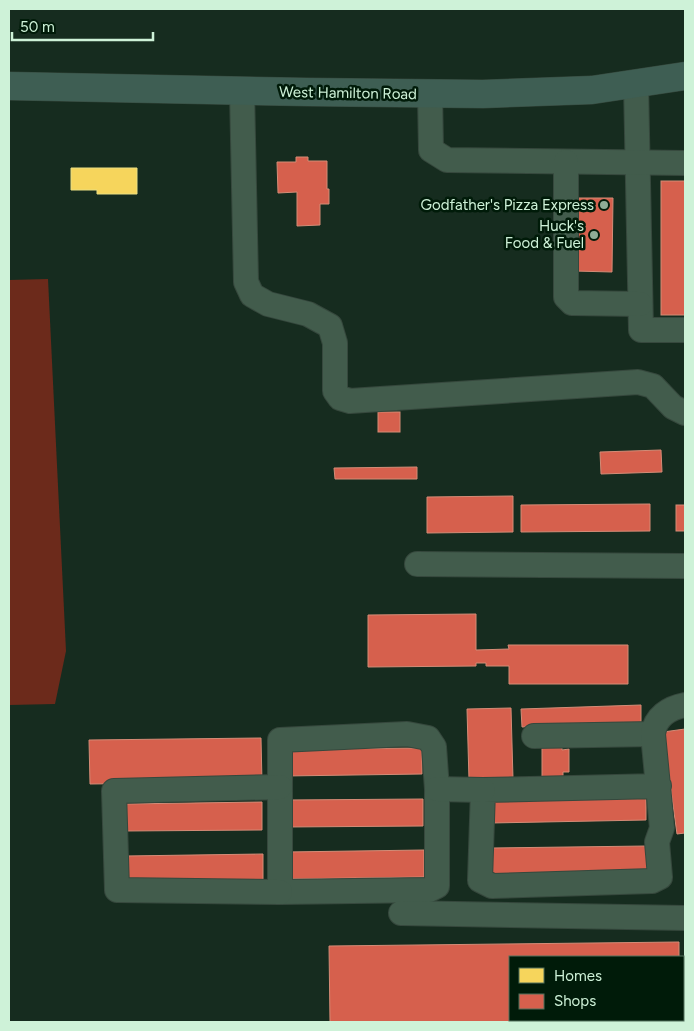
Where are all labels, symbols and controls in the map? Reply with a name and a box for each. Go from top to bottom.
scale bar [12,10,154,42]
text: 50 m [20,18,55,36]
street label: West Hamilton Road [279,83,417,103]
place label: Godfather's Pizza Express [421,196,594,214]
marker: Godfather's Pizza Express [598,199,610,211]
place label: Huck's Food & Fuel [505,217,584,252]
marker: Huck's Food & Fuel [588,229,600,241]
legend [509,956,684,1021]
text: Homes [554,967,602,985]
text: Shops [554,992,596,1010]

